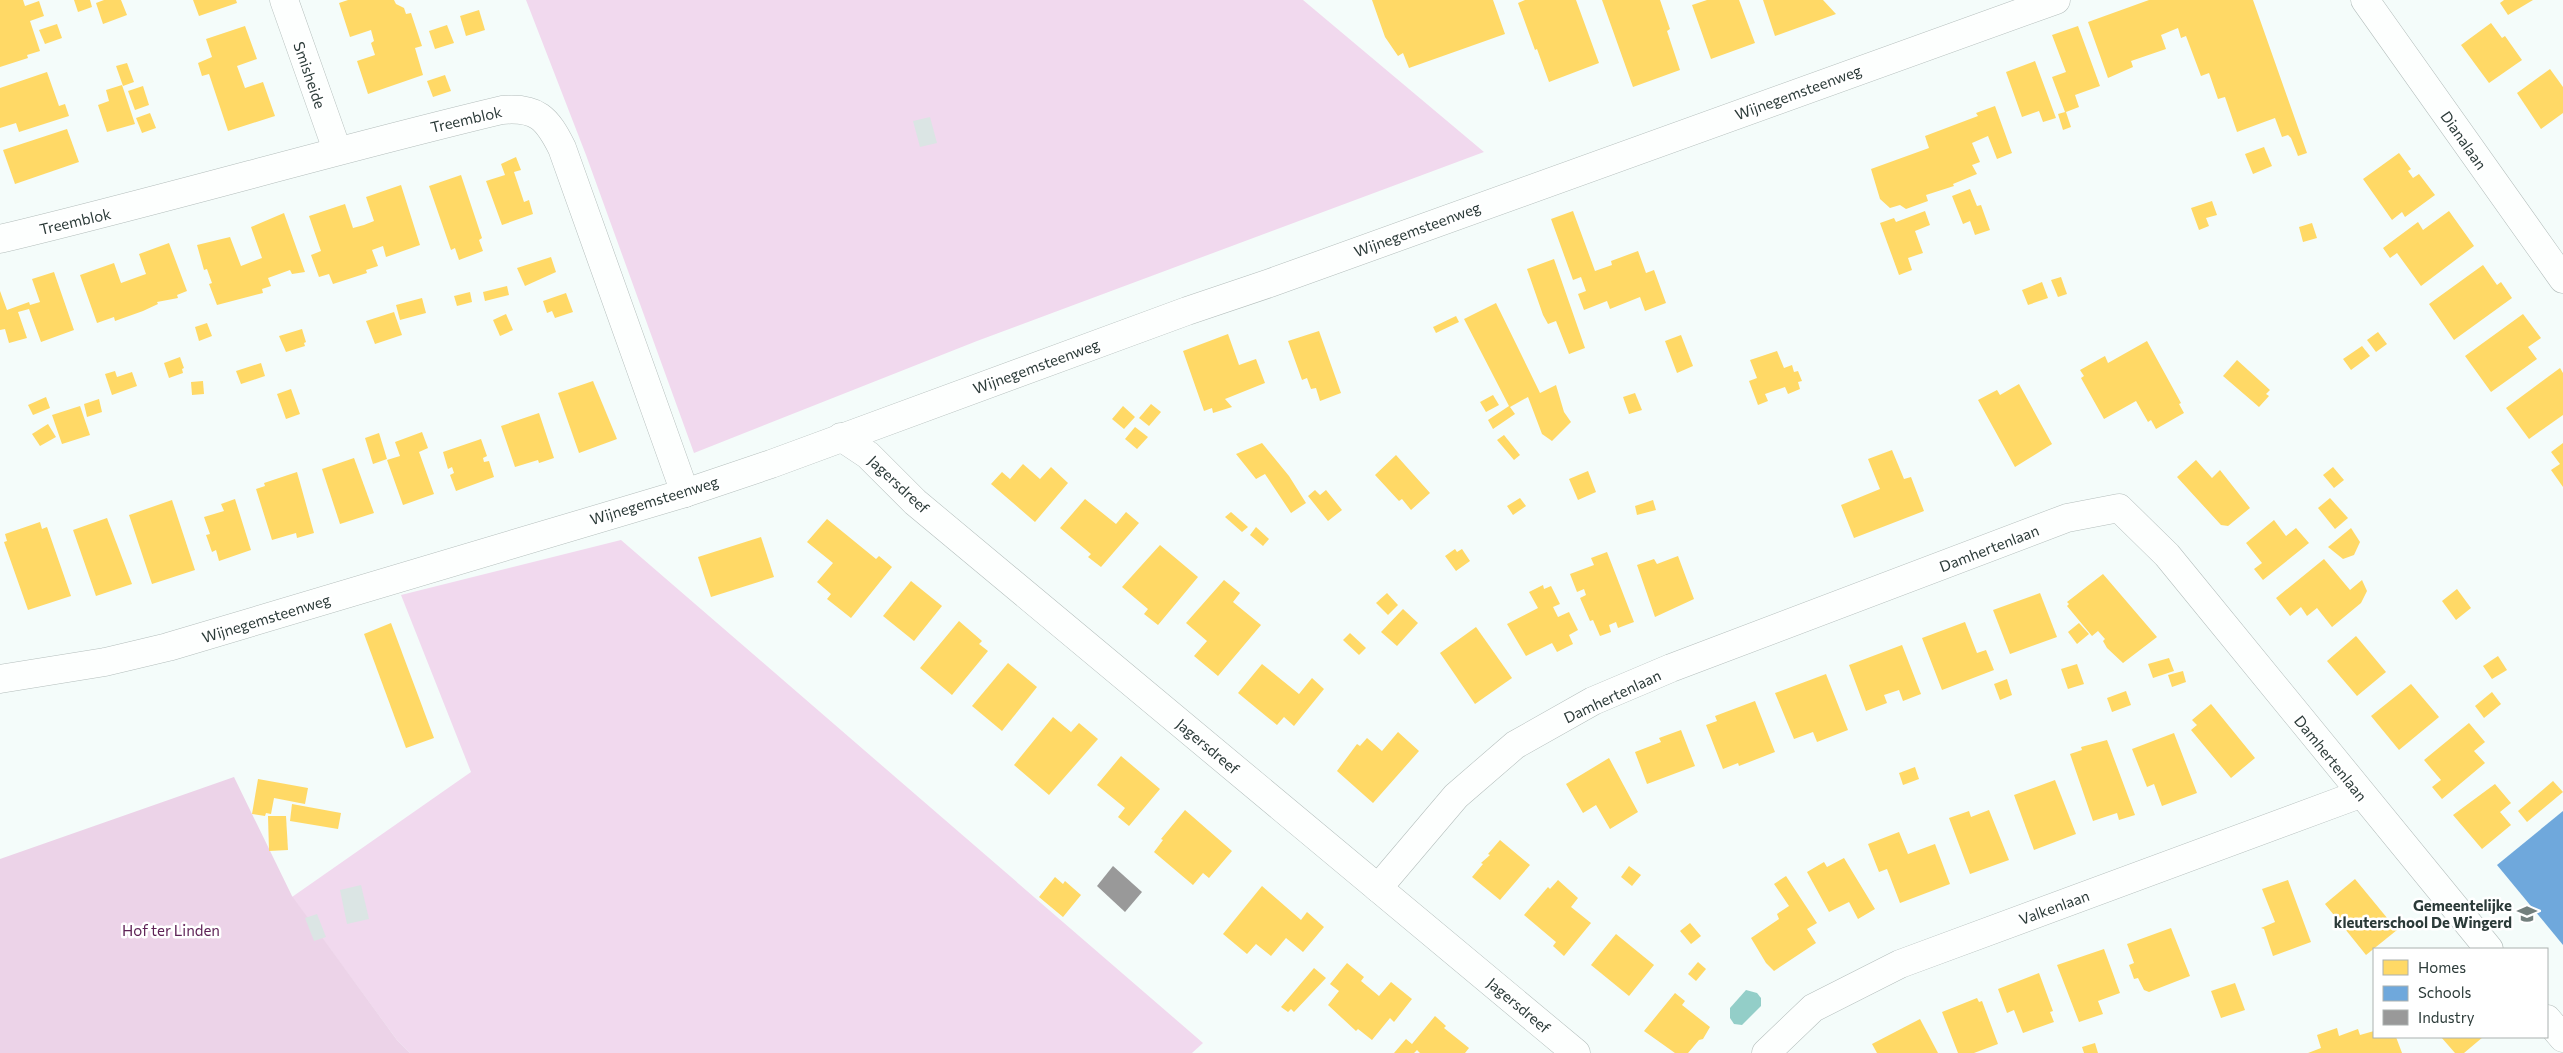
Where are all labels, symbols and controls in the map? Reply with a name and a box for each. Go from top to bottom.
street label: Smisheide [290,39,330,111]
street label: Wijnegemsteenweg [1732,61,1864,123]
street label: Treemblok [429,102,503,136]
street label: Dianalaan [2437,107,2491,173]
street label: Wijnegemsteenweg [1351,198,1483,260]
street label: Treemblok [38,204,112,238]
street label: Wijnegemsteenweg [970,335,1102,397]
street label: Jagersdreef [865,451,933,517]
street label: Wijnegemsteenweg [588,472,720,528]
street label: Damhertenlaan [1937,521,2041,575]
street label: Wijnegemsteenweg [200,590,332,646]
street label: Damhertenlaan [1561,666,1663,726]
street label: Damhertenlaan [2291,711,2371,805]
street label: Jagersdreef [1173,714,1243,778]
street label: Valkenlaan [2016,886,2092,928]
place label: Gemeentelijke kleuterschool De Wingerd [2334,896,2512,931]
school or university icon: Gemeentelijke kleuterschool De Wingerd [2516,903,2538,925]
park label: Hof ter Linden [122,921,220,939]
legend [2373,948,2548,1038]
text: Homes [2418,958,2466,976]
street label: Jagersdreef [1484,973,1554,1037]
text: Schools [2418,983,2472,1001]
text: Industry [2418,1008,2475,1026]

